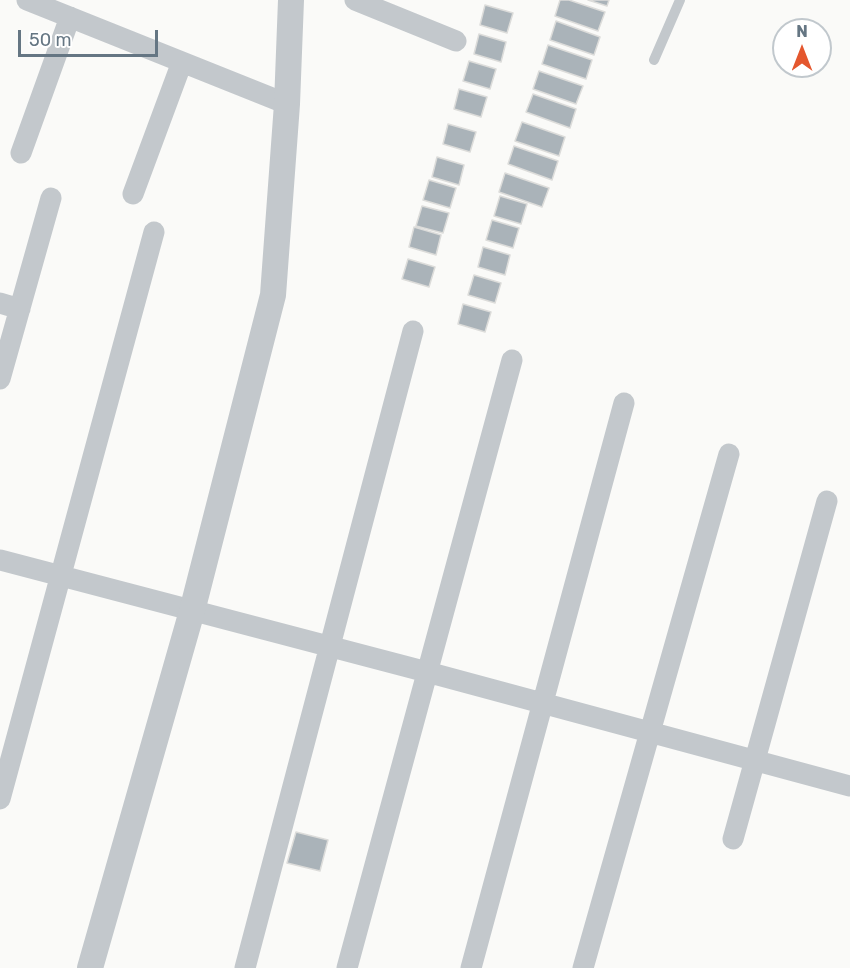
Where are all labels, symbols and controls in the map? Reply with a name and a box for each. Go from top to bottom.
scale bar [21,18,160,56]
north arrow [772,18,832,78]
text: N [796,22,808,41]
text: 50 m [29,29,72,51]

